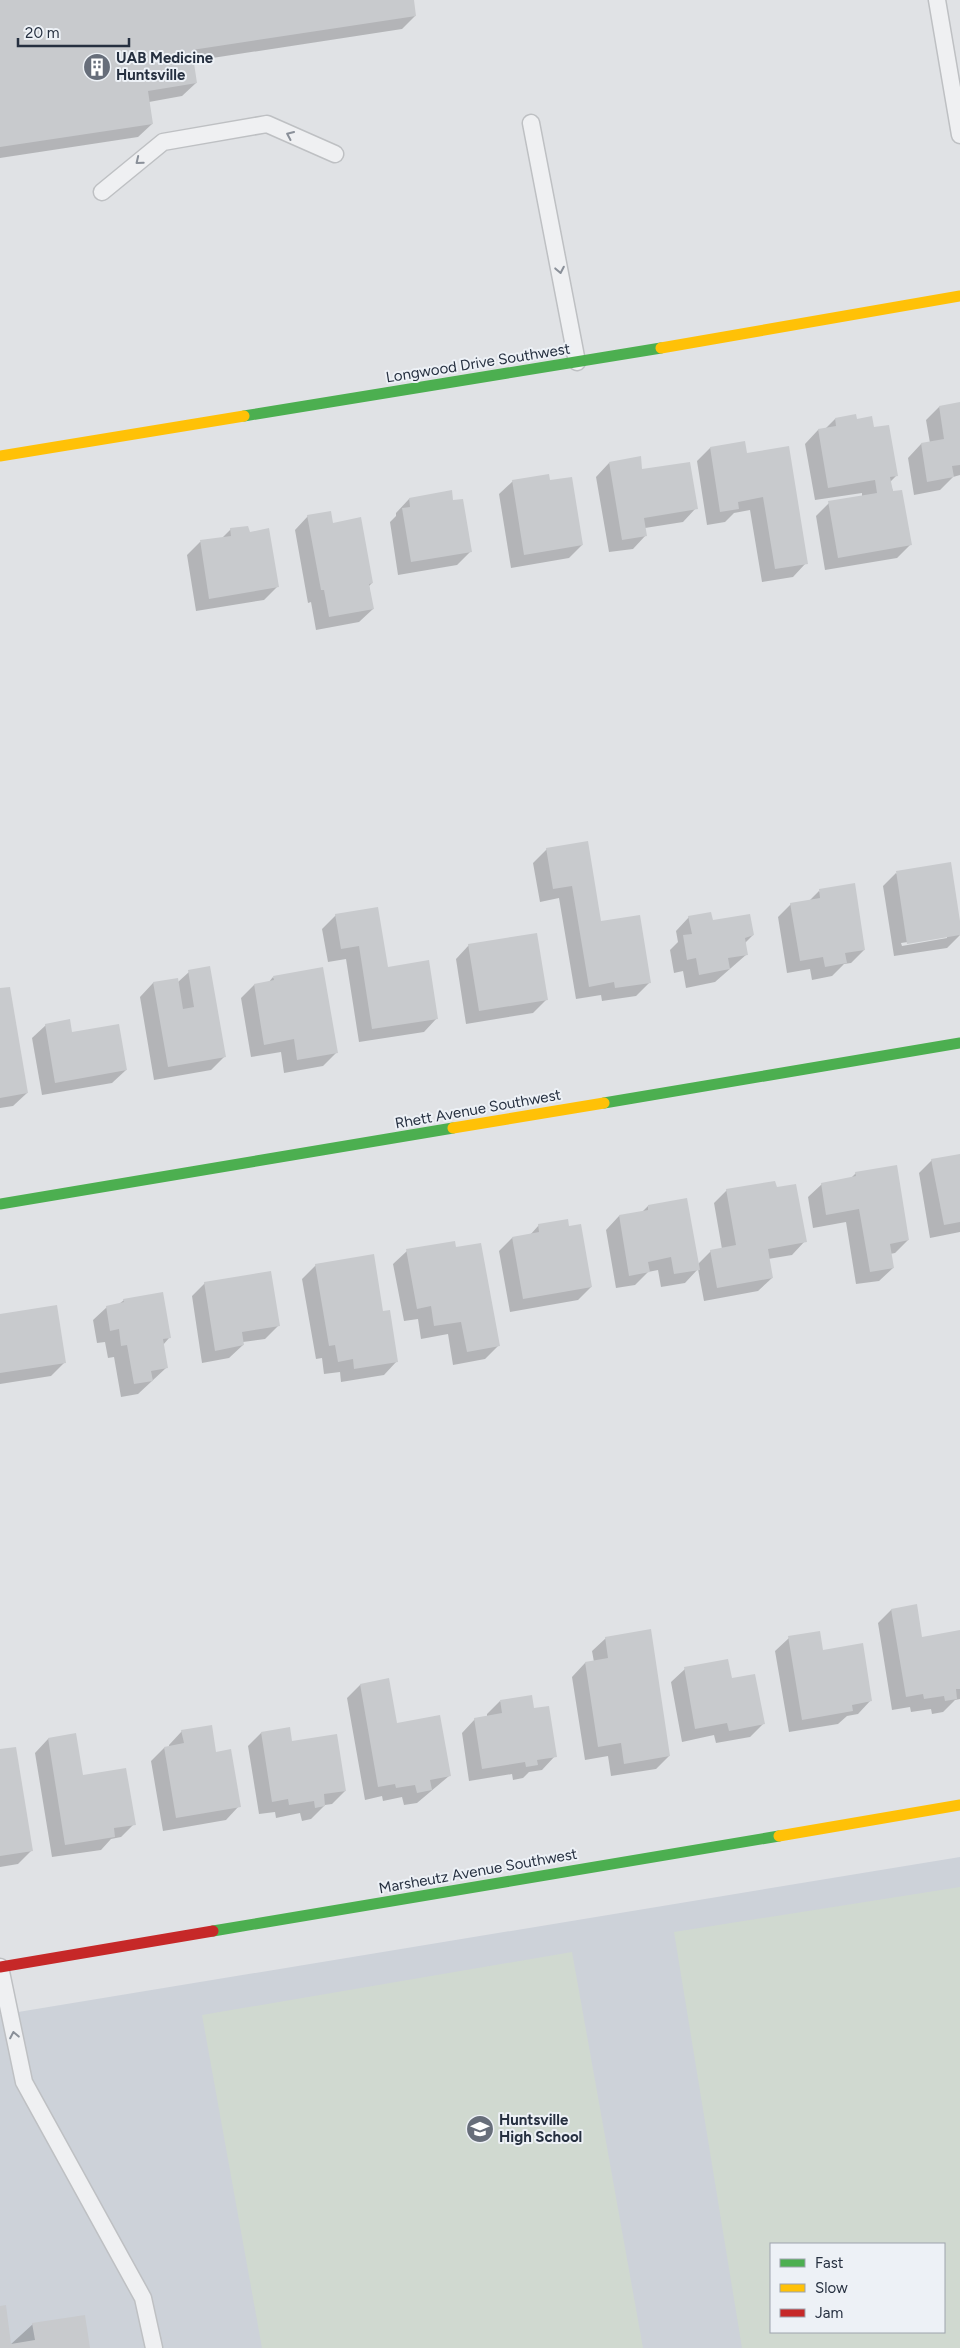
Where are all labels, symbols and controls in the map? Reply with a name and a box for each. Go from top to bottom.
scale bar [18,15,129,47]
text: 20 m [25,24,59,42]
place label: UAB Medicine Huntsville [116,49,214,84]
building icon: UAB Medicine Huntsville [82,52,112,82]
one-way arrow [286,130,295,141]
one-way arrow [135,156,144,165]
one-way arrow [554,266,564,274]
street label: Longwood Drive Southwest [385,339,572,386]
street label: Rhett Avenue Southwest [394,1085,563,1132]
street label: Marsheutz Avenue Southwest [377,1845,579,1897]
one-way arrow [9,2030,20,2039]
place label: Huntsville High School [499,2111,582,2146]
school or university icon: Huntsville High School [465,2114,495,2144]
legend [770,2243,945,2333]
text: Fast [815,2254,844,2272]
text: Slow [815,2279,848,2297]
text: Jam [815,2304,843,2322]

